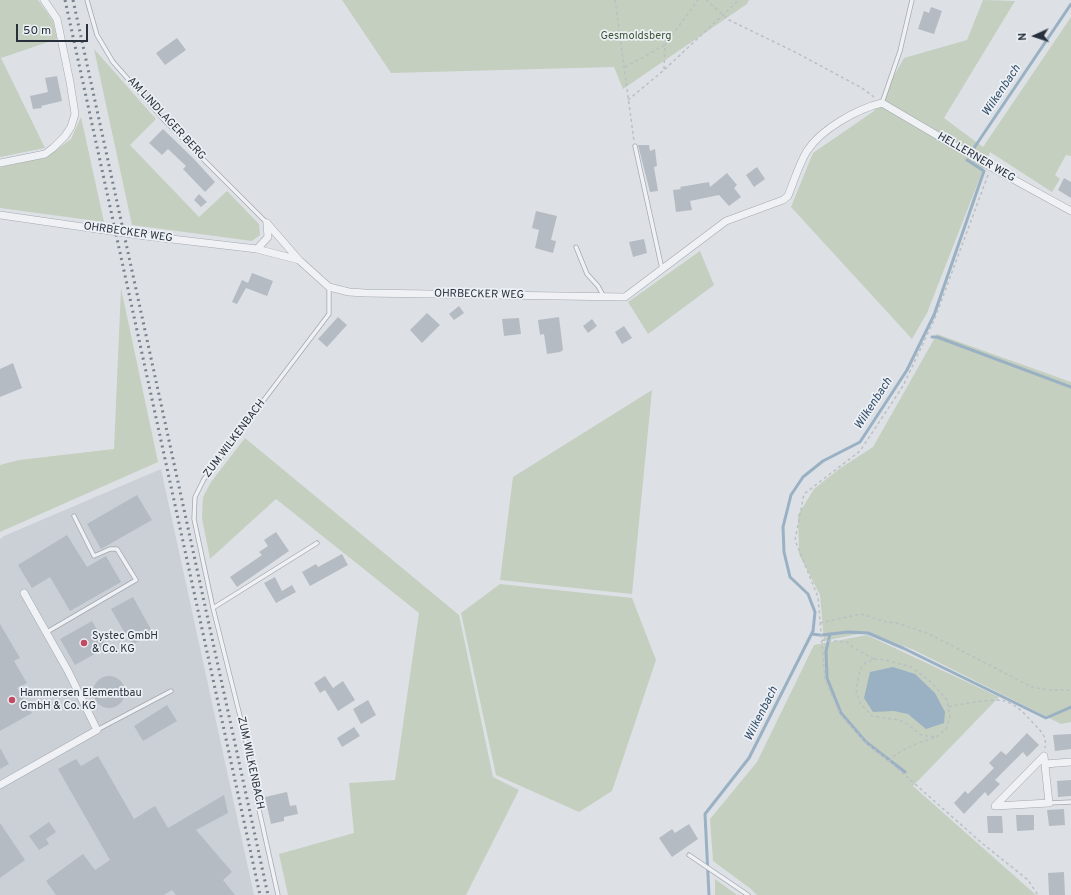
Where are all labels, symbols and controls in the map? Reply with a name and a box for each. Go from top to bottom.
scale bar [18,16,90,42]
north arrow [1015,16,1055,56]
text: 50 m [23,23,51,39]
park label: Gesmoldsberg [601,30,671,44]
text: N [1016,32,1030,41]
water label: Wilkenbach [979,62,1025,120]
street label: AM LINDLAGER BERG [124,75,208,163]
street label: HELLERNER WEG [935,130,1017,186]
street label: OHRBECKER WEG [83,220,173,246]
street label: OHRBECKER WEG [434,288,524,302]
water label: Wilkenbach [852,375,896,433]
street label: ZUM WILKENBACH [201,397,269,481]
place label: Systec GmbH & Co. KG [92,630,158,656]
marker: Systec GmbH & Co. KG [79,638,89,648]
water label: Wilkenbach [742,684,782,744]
place label: Hammersen Elementbau GmbH & Co. KG [20,687,142,713]
marker: Hammersen Elementbau GmbH & Co. KG [7,695,17,705]
street label: ZUM WILKENBACH [234,715,266,811]

